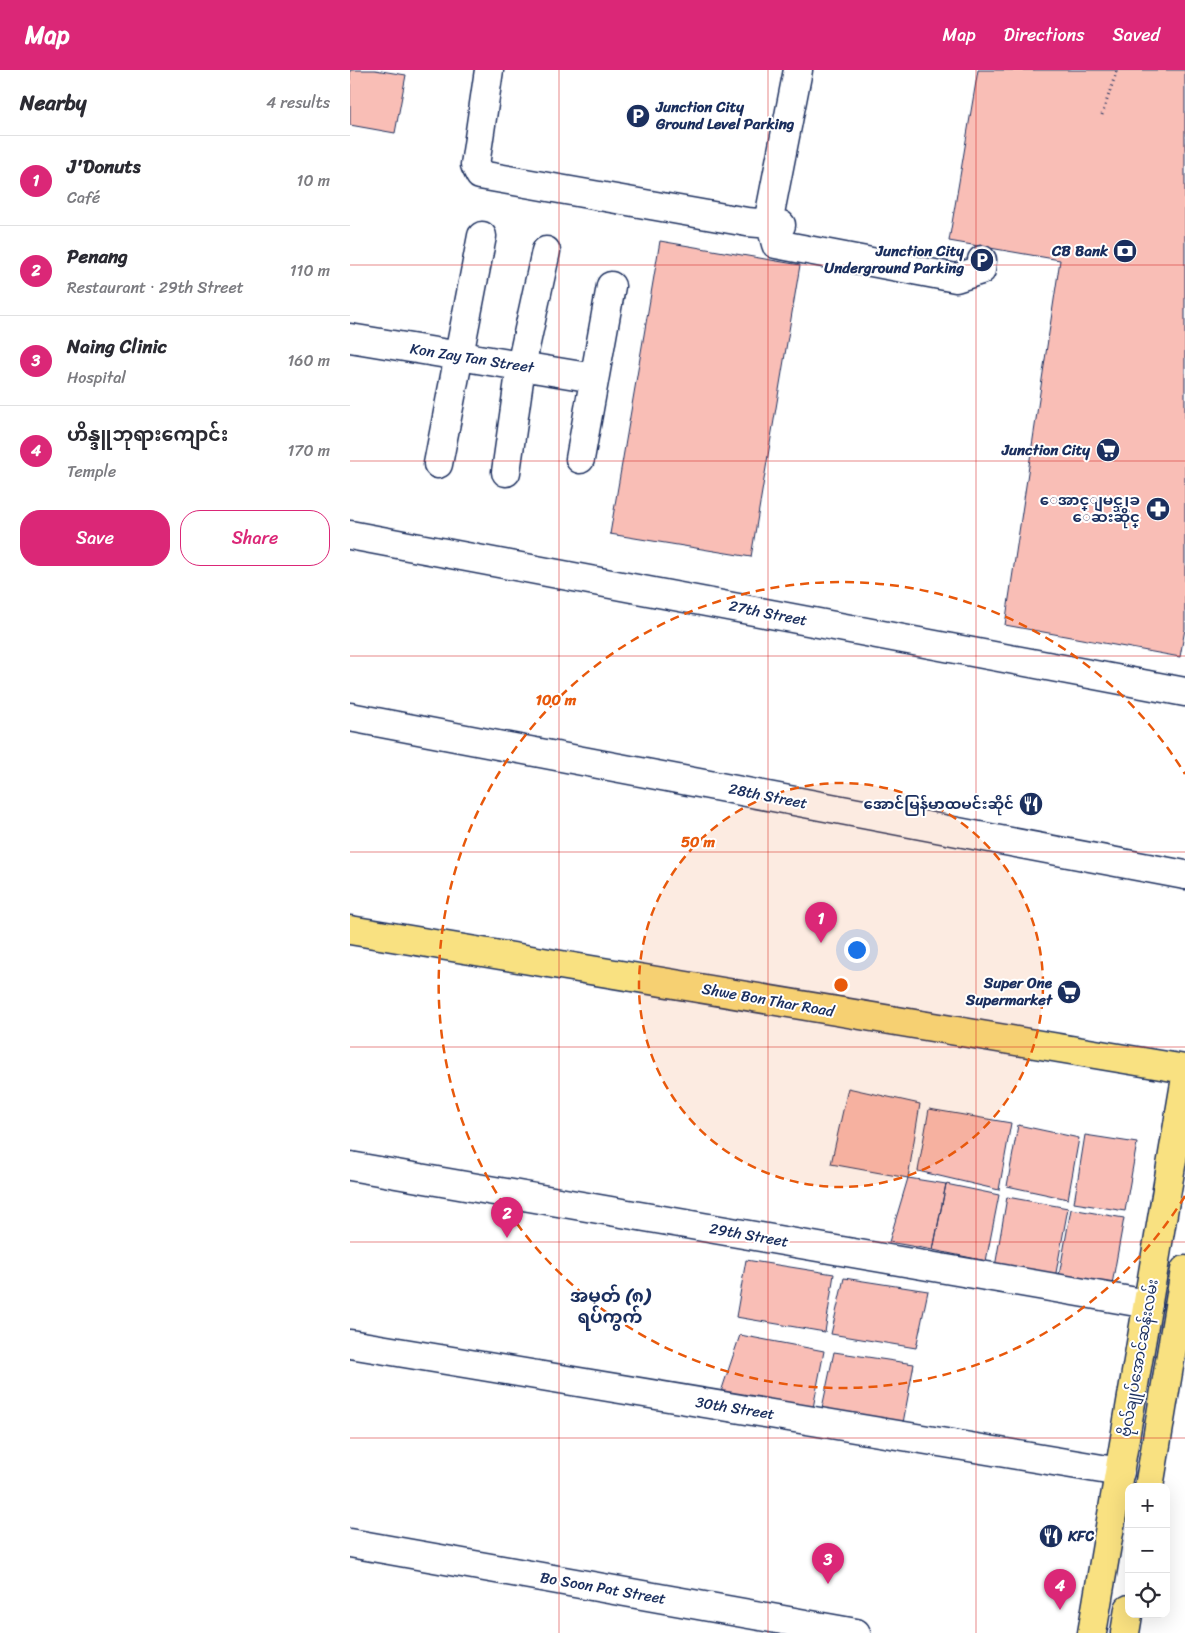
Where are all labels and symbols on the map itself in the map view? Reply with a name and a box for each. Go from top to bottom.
place label: Junction City Ground Level Parking [655,94,795,137]
parking icon: Junction City Ground Level Parking [625,103,651,129]
place label: Junction City Underground Parking [824,238,964,281]
place label: CB Bank [1051,238,1109,264]
bank icon: CB Bank [1112,238,1138,264]
parking icon: Junction City Underground Parking [969,247,995,273]
street label: Kon Zay Tan Street [408,335,537,381]
place label: Junction City [1001,437,1090,463]
supermarket icon: Junction City [1095,437,1121,463]
place label: ေအာင္ျမင္သုခ ေဆးဆိုင္ [1040,487,1140,530]
pharmacy icon: ေအာင္ျမင္သုခ ေဆးဆိုင္ [1145,496,1171,522]
street label: 27th Street [727,593,810,633]
text: 100 m [536,687,577,713]
street label: 28th Street [726,776,810,816]
place label: အောင်မြန်မာထမင်းဆိုင် [864,791,1014,817]
restaurant icon: အောင်မြန်မာထမင်းဆိုင် [1018,791,1044,817]
text: 50 m [681,829,716,855]
pin: 1 [805,902,837,943]
your location [844,937,870,963]
place label: Super One Supermarket [965,970,1053,1013]
street label: Shwe Bon Thar Road [700,976,837,1025]
centre of rings [832,976,850,994]
supermarket icon: Super One Supermarket [1056,979,1082,1005]
pin: 2 [491,1197,523,1238]
street label: 29th Street [707,1215,791,1255]
street label: ဗိုလ်ချုပ်အောင်ဆန်းလမ်း [1112,1277,1166,1439]
district label: အမှတ် (၈) ရပ်ကွက် [570,1280,652,1333]
street label: 30th Street [694,1389,777,1427]
restaurant icon: KFC [1038,1523,1064,1549]
place label: KFC [1067,1523,1094,1549]
pin: 3 [812,1543,844,1584]
street label: Bo Soon Pat Street [538,1564,668,1612]
pin: 4 [1044,1569,1076,1610]

